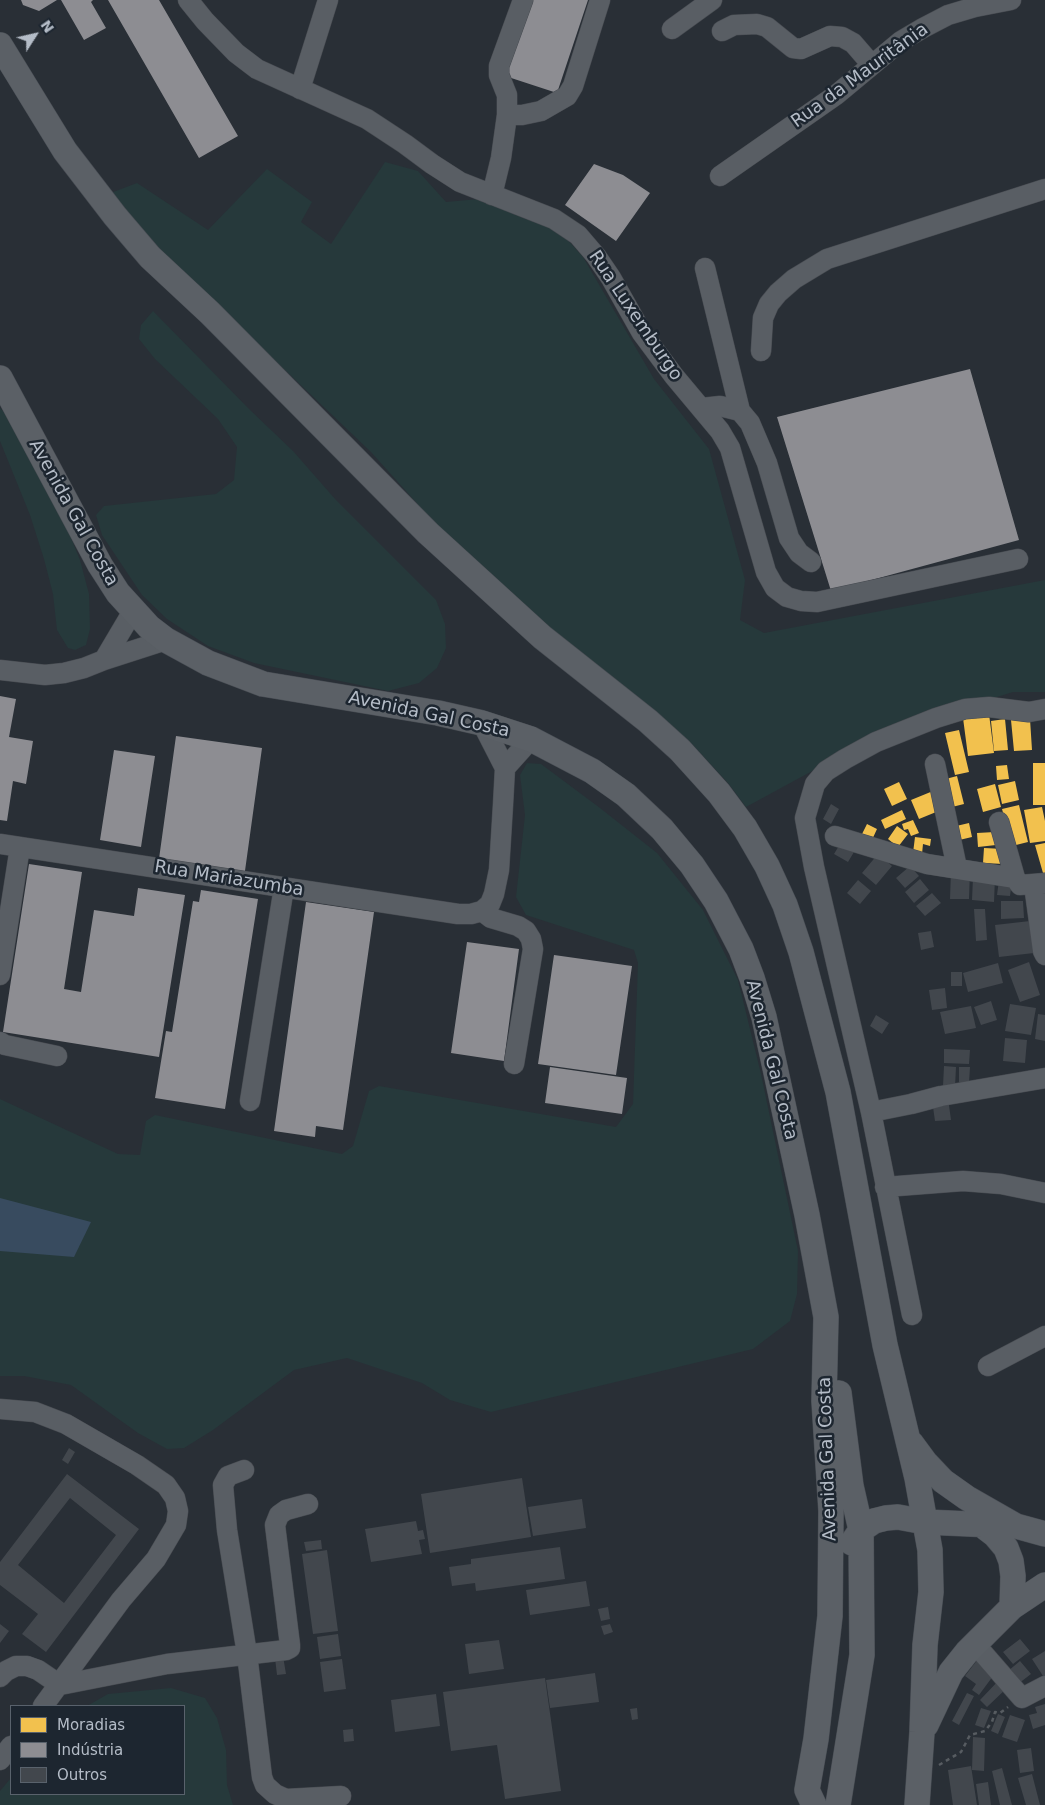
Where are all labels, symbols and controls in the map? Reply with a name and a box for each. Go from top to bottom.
north arrow [10,10,60,60]
text: N [37,17,57,36]
street label: Rua da Mauritânia [787,19,933,133]
street label: Rua Luxemburgo [584,247,686,385]
street label: Avenida Gal Costa [24,436,122,590]
street label: Avenida Gal Costa [346,687,512,743]
street label: Rua Mariazumba [153,857,305,901]
street label: Avenida Gal Costa [741,978,801,1142]
street label: Avenida Gal Costa [814,1377,842,1541]
legend [10,1705,185,1795]
text: Moradias [57,1716,125,1734]
text: Indústria [57,1741,123,1759]
text: Outros [57,1766,107,1784]

